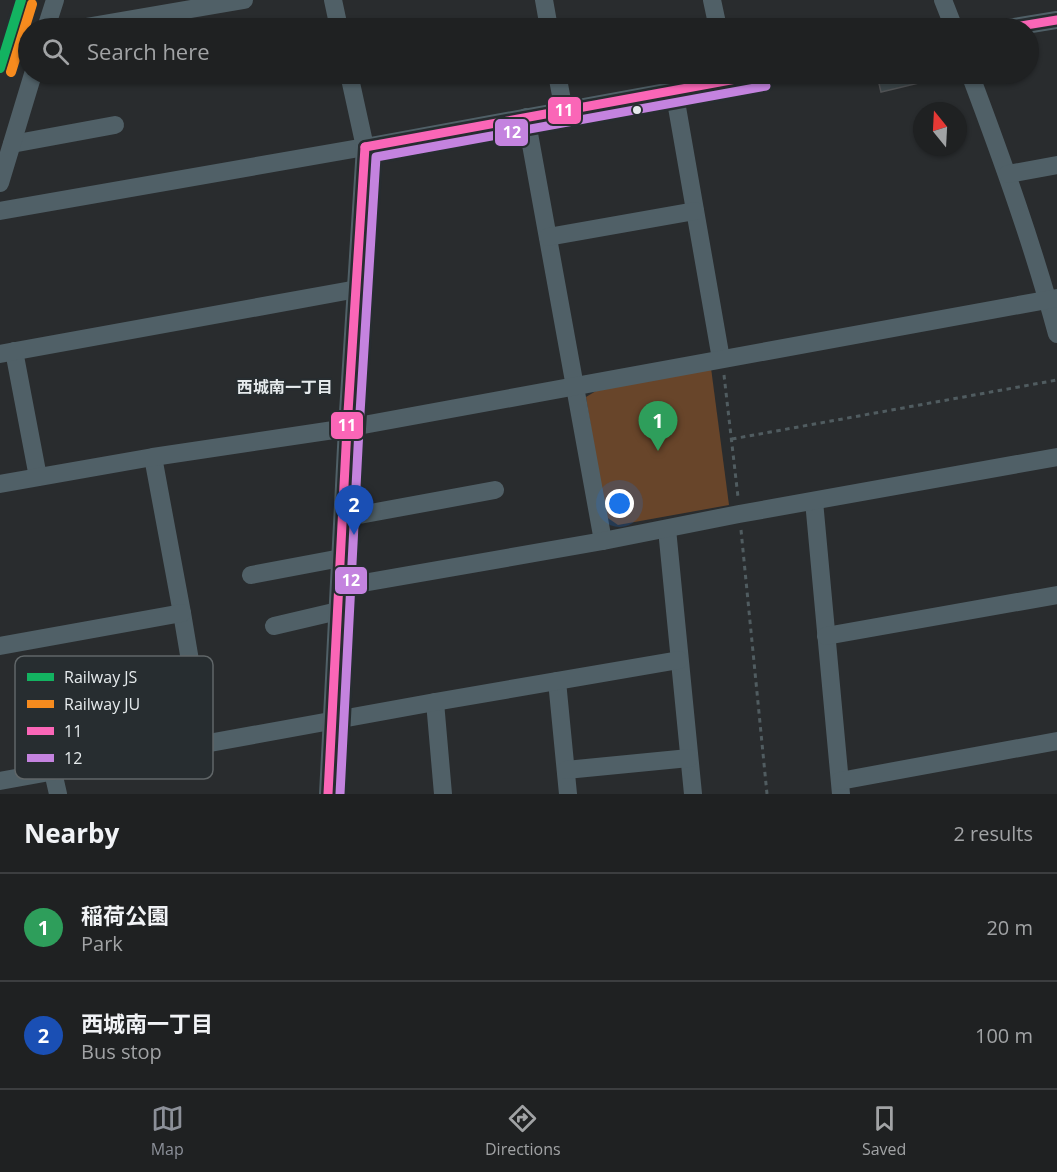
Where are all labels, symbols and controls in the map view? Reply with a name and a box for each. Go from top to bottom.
search box [18,18,1039,84]
icon: search [39,35,72,68]
text: Search here [87,36,210,66]
line badge: 11 [547,96,582,125]
text: 11 [555,99,573,121]
north arrow [913,102,967,156]
unlabelled marker [631,104,643,116]
line badge: 12 [494,118,529,147]
text: 12 [503,121,521,143]
district label: 西城南一丁目 [237,376,333,398]
pin: 1 [638,402,678,451]
line badge: 11 [330,411,364,440]
text: 11 [338,414,356,436]
pin: 2 [334,486,374,535]
your location [605,489,634,518]
line badge: 12 [334,566,368,595]
text: 12 [342,569,360,591]
legend [15,656,213,779]
text: Railway JS [64,666,138,688]
text: Railway JU [64,693,140,715]
text: 11 [64,720,82,742]
text: 12 [64,747,82,769]
text: Nearby [24,815,119,851]
text: 2 results [953,820,1033,847]
text: 稲荷公園 [81,900,169,930]
text: 1 [38,914,49,941]
text: 20 m [986,914,1033,941]
text: Park [81,930,123,957]
text: 西城南一丁目 [81,1008,213,1038]
text: 2 [38,1022,49,1049]
text: 100 m [975,1022,1033,1049]
text: Bus stop [81,1038,162,1065]
tab: Map [151,1102,184,1160]
tab: Directions [485,1102,561,1160]
tab: Saved [862,1102,906,1160]

